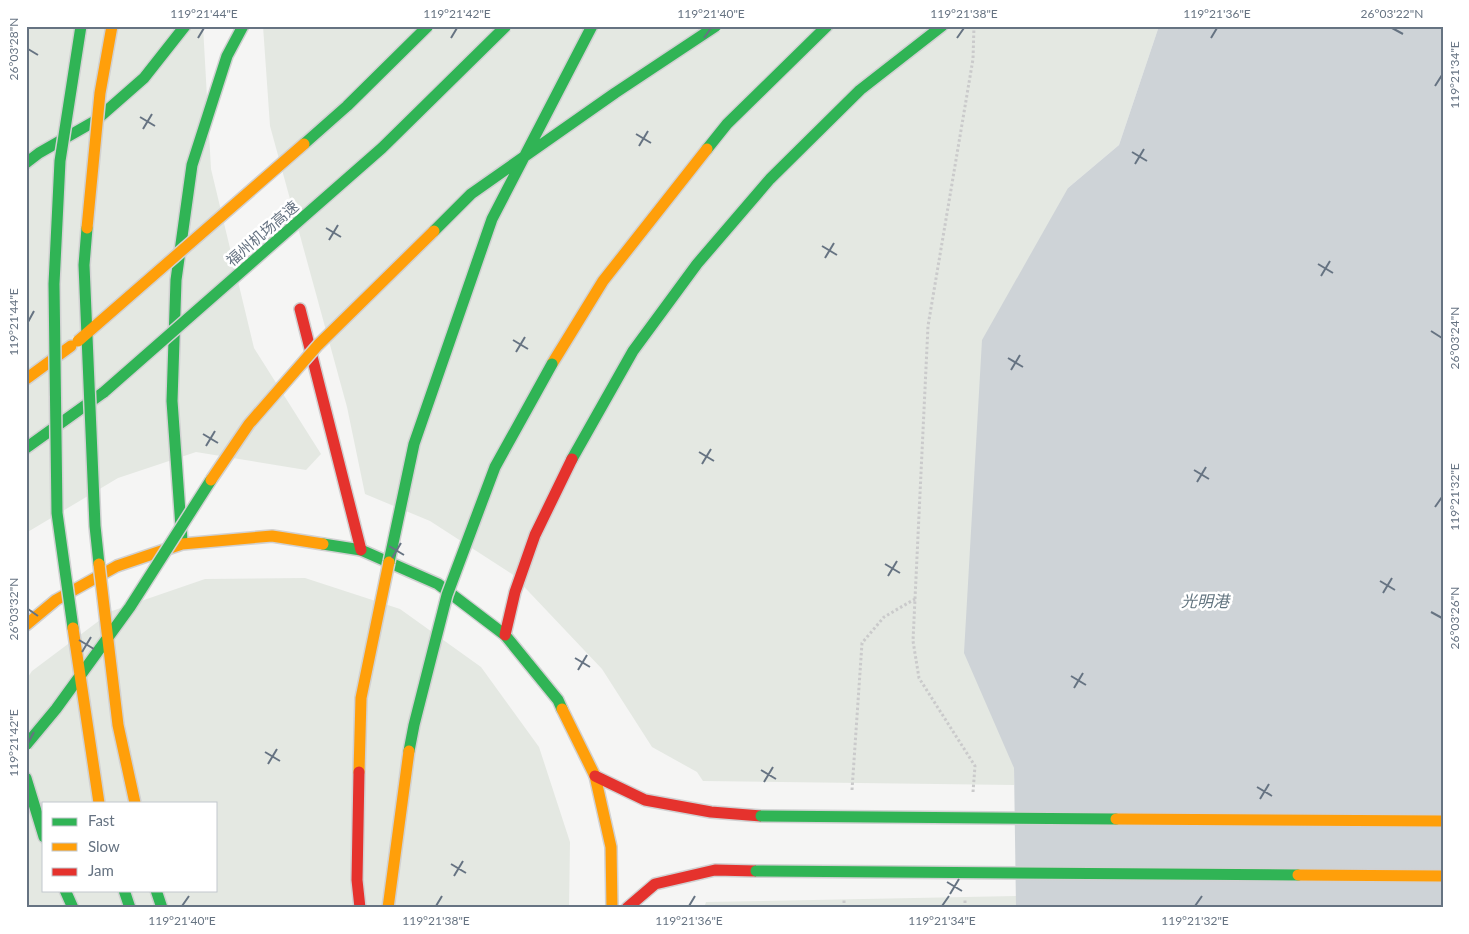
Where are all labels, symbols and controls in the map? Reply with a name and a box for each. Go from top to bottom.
text: 119°21'44"E [170,6,238,21]
text: 119°21'42"E [423,6,491,21]
text: 119°21'40"E [677,6,745,21]
text: 119°21'38"E [930,6,998,21]
text: 119°21'36"E [1183,6,1251,21]
text: 26°03'22"N [1361,6,1423,21]
text: 26°03'28"N [6,18,21,80]
text: 119°21'34"E [1447,41,1462,109]
street label: 福州机场高速 [222,197,302,269]
text: 119°21'44"E [6,288,21,356]
text: 26°03'24"N [1447,307,1462,369]
text: 119°21'32"E [1447,463,1462,531]
text: 26°03'32"N [6,578,21,640]
text: 26°03'26"N [1447,587,1462,649]
water label: 光明港 [1181,591,1231,610]
text: 119°21'42"E [6,709,21,777]
legend [42,802,218,892]
text: Fast [88,811,115,829]
text: Slow [88,837,120,855]
text: Jam [88,861,114,879]
text: 119°21'40"E [148,913,216,928]
text: 119°21'38"E [402,913,470,928]
text: 119°21'36"E [655,913,723,928]
text: 119°21'34"E [908,913,976,928]
text: 119°21'32"E [1161,913,1229,928]

